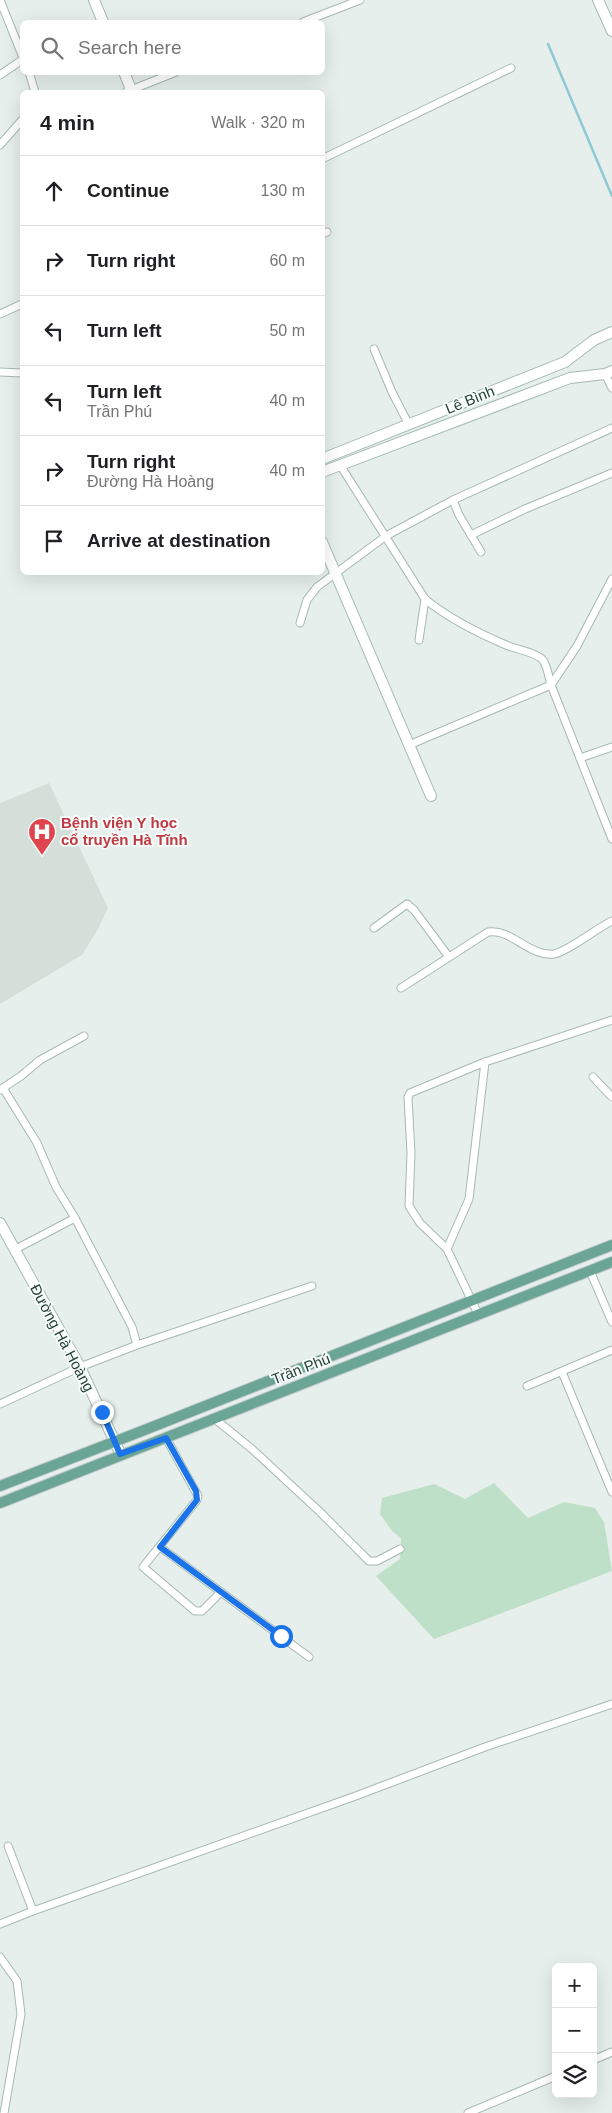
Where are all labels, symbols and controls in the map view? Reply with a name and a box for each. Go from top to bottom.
search box [20,20,325,75]
icon: search [38,34,66,62]
text: Search here [78,37,182,58]
text: 4 min [40,111,95,134]
text: Walk · 320 m [211,114,305,131]
icon: ahead [40,177,68,205]
text: Continue [87,180,169,201]
text: 130 m [261,182,305,199]
icon: right [40,247,68,275]
text: Turn right [87,250,175,271]
text: 60 m [269,252,305,269]
icon: left [40,317,68,345]
text: Turn left [87,320,162,341]
text: 50 m [269,322,305,339]
text: Turn left [87,381,162,402]
street label: Lê Bình [443,382,497,417]
icon: left [40,387,68,415]
text: 40 m [269,392,305,409]
text: Trần Phú [87,403,152,420]
text: Turn right [87,451,175,472]
icon: right [40,457,68,485]
text: 40 m [269,462,305,479]
text: Đường Hà Hoàng [87,473,214,490]
icon: arrive [40,527,68,555]
text: Arrive at destination [87,530,271,551]
place label: Bệnh viện Y học cổ truyền Hà Tĩnh [61,814,188,848]
hospital icon: Bệnh viện Y học cổ truyền Hà Tĩnh [27,817,57,856]
street label: Đường Hà Hoàng [27,1281,98,1394]
street label: Trần Phú [269,1350,332,1387]
route end [91,1401,114,1424]
route start [270,1625,293,1648]
map controls [552,1963,597,2098]
button: + [552,1963,597,2008]
button: − [552,2008,597,2053]
button: layers [552,2053,597,2098]

